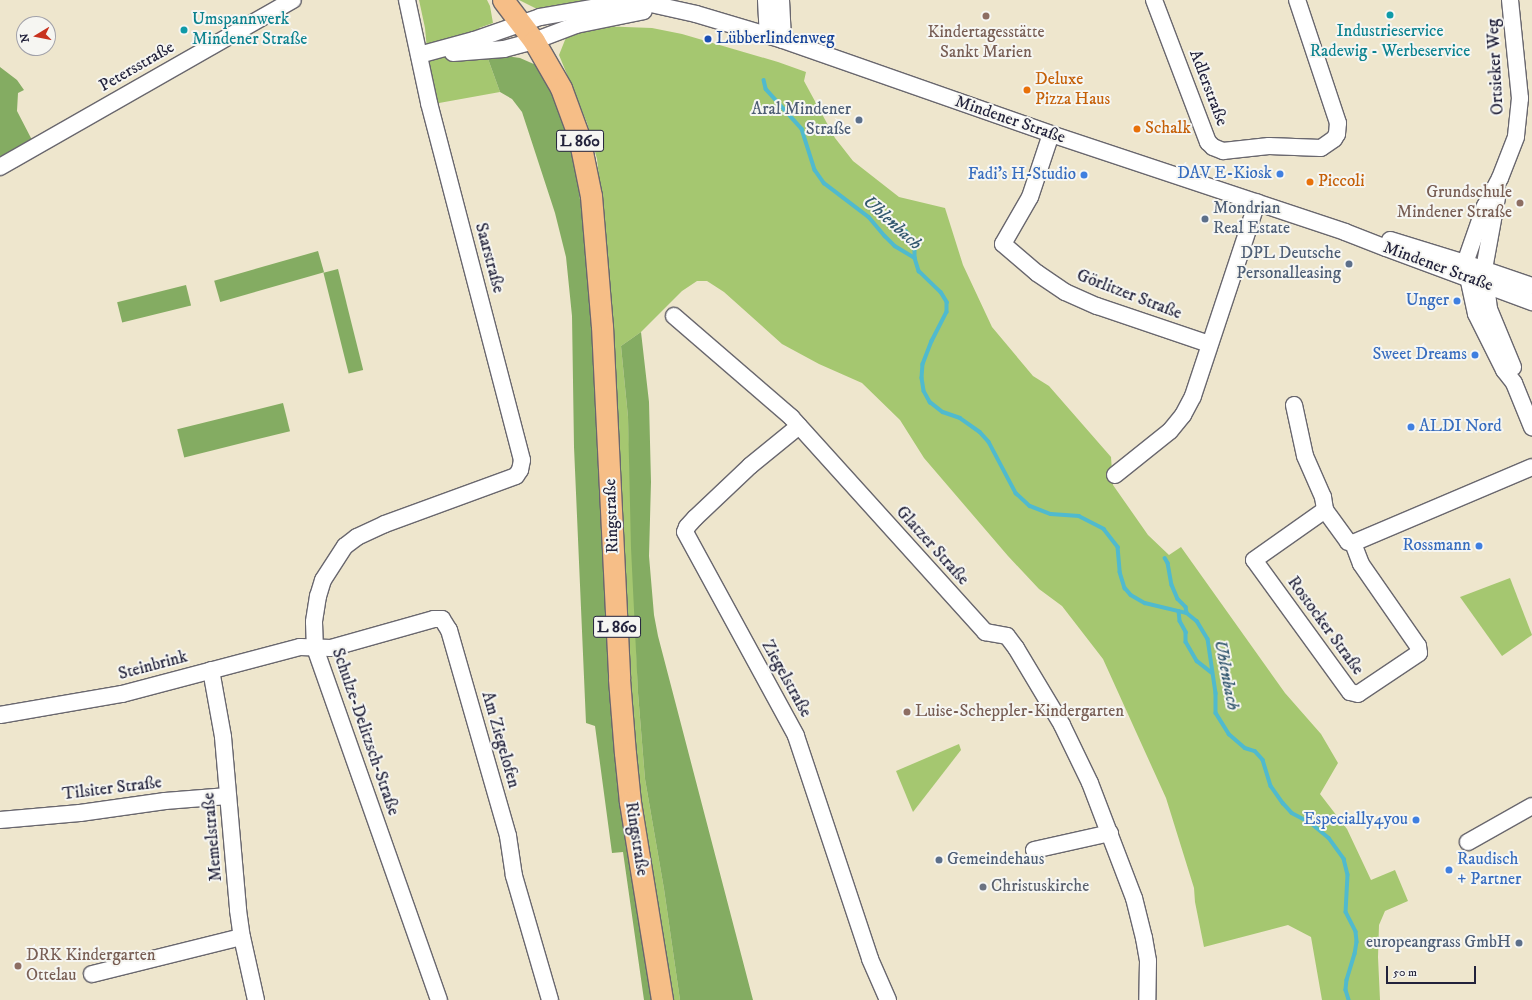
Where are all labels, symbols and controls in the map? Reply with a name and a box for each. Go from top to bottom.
place label: Umspannwerk Mindener Straße [192,10,307,50]
marker: Industrieservice Radewig - Werbeservice [1385,10,1395,20]
marker: Kindertagesstätte Sankt Marien [981,11,991,21]
north arrow [16,16,56,56]
street label: Ortsieker Weg [1483,18,1509,116]
place label: Industrieservice Radewig - Werbeservice [1310,22,1470,62]
place label: Kindertagesstätte Sankt Marien [928,23,1044,63]
marker: Umspannwerk Mindener Straße [179,25,189,35]
place label: Lübberlindenweg [716,29,834,49]
text: N [17,32,33,44]
marker: Lübberlindenweg [703,34,713,44]
street label: Petersstraße [96,37,178,97]
street label: Adlerstraße [1184,47,1232,129]
place label: Deluxe Pizza Haus [1035,70,1110,110]
marker: Deluxe Pizza Haus [1022,85,1032,95]
street label: Mindener Straße [952,92,1068,148]
place label: Aral Mindener Straße [751,100,851,140]
marker: Aral Mindener Straße [854,115,864,125]
place label: Schalk [1145,119,1191,139]
marker: Schalk [1132,124,1142,134]
road number: L 860 [556,127,604,155]
place label: DAV E-Kiosk [1177,164,1272,184]
place label: Fadi's H-Studio [968,165,1076,185]
marker: DAV E-Kiosk [1275,169,1285,179]
marker: Fadi's H-Studio [1079,170,1089,180]
place label: Piccoli [1318,172,1365,192]
marker: Piccoli [1305,177,1315,187]
place label: Grundschule Mindener Straße [1397,183,1512,223]
water label: Uhlenbach [858,191,926,255]
marker: Grundschule Mindener Straße [1515,198,1525,208]
place label: Mondrian Real Estate [1213,199,1290,239]
marker: Mondrian Real Estate [1200,214,1210,224]
street label: Saarstraße [470,221,508,295]
street label: Mindener Straße [1380,238,1496,296]
place label: DPL Deutsche Personalleasing [1236,244,1341,284]
marker: DPL Deutsche Personalleasing [1344,259,1354,269]
street label: Görlitzer Straße [1074,266,1184,324]
place label: Unger [1406,291,1449,311]
marker: Unger [1452,296,1462,306]
place label: Sweet Dreams [1372,345,1467,365]
marker: Sweet Dreams [1470,350,1480,360]
place label: ALDI Nord [1419,417,1502,437]
marker: ALDI Nord [1406,422,1416,432]
street label: Ringstraße [601,478,623,554]
street label: Glatzer Straße [891,502,973,590]
place label: Rossmann [1402,536,1471,556]
marker: Rossmann [1474,541,1484,551]
street label: Rostocker Straße [1282,573,1368,679]
road number: L 860 [593,613,641,641]
street label: Ziegelstraße [757,637,815,721]
water label: Uhlenbach [1209,638,1243,712]
street label: Schulze-Delitzsch-Straße [327,646,403,818]
street label: Steinbrink [116,647,190,685]
street label: Am Ziegelofen [476,689,524,791]
place label: Luise-Scheppler-Kindergarten [915,702,1124,722]
marker: Luise-Scheppler-Kindergarten [902,707,912,717]
street label: Tilsiter Straße [61,773,163,805]
street label: Memelstraße [199,792,227,882]
street label: Ringstraße [620,800,652,878]
place label: Especially4you [1303,810,1408,830]
marker: Especially4you [1411,815,1421,825]
place label: Gemeindehaus [947,850,1044,870]
place label: Raudisch + Partner [1457,850,1521,890]
marker: Gemeindehaus [934,855,944,865]
marker: Raudisch + Partner [1444,865,1454,875]
place label: Christuskirche [991,877,1089,897]
marker: Christuskirche [978,882,988,892]
place label: europeangrass GmbH [1366,933,1511,953]
marker: europeangrass GmbH [1514,938,1524,948]
place label: DRK Kindergarten Ottelau [26,946,156,986]
scale bar [1388,958,1478,984]
marker: DRK Kindergarten Ottelau [13,961,23,971]
text: 50 m [1393,965,1417,980]

